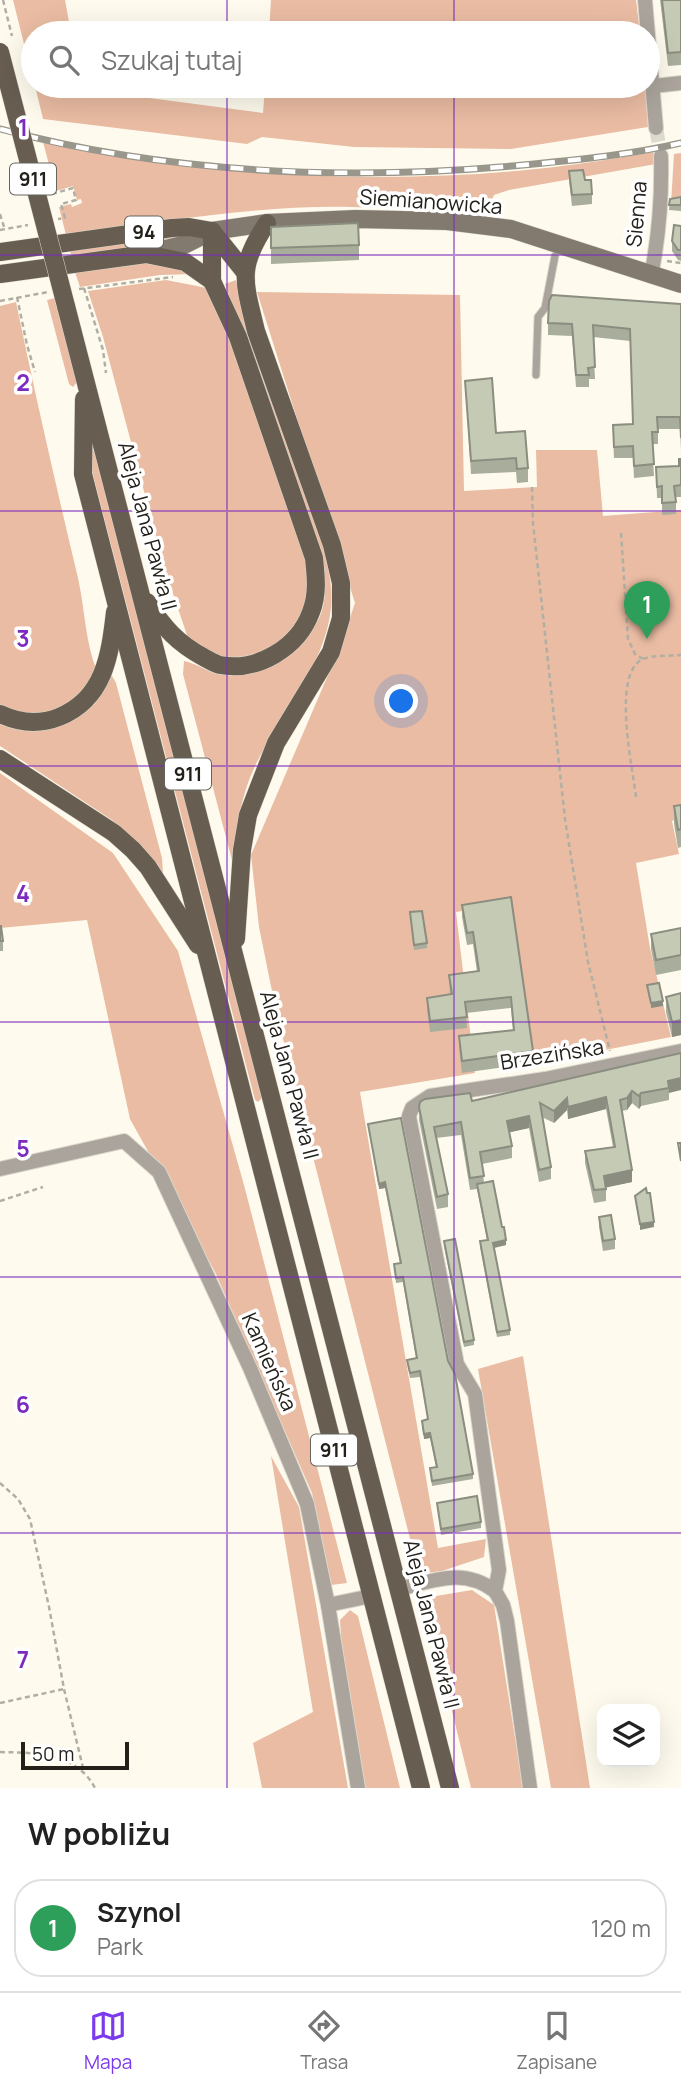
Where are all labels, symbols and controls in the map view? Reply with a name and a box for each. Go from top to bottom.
search box [21,21,660,98]
icon: search [45,41,83,79]
text: Szukaj tutaj [101,42,243,78]
text: 1 [18,111,28,143]
road number: 911 [10,164,56,195]
street label: Sienna [619,180,653,248]
street label: Siemianowicka [359,182,504,220]
road number: 94 [125,216,163,248]
text: 2 [16,366,30,398]
street label: Aleja Jana Pawła II [112,438,184,613]
pin: 1 [624,581,670,639]
text: 3 [16,622,30,654]
your location [384,684,418,718]
road number: 911 [165,758,211,790]
text: 4 [16,877,30,909]
street label: Aleja Jana Pawła II [254,987,326,1162]
street label: Brzezińska [498,1032,606,1076]
text: 5 [16,1132,30,1164]
street label: Kamieńska [236,1308,304,1415]
text: 6 [16,1388,30,1420]
road number: 911 [311,1434,357,1466]
street label: Aleja Jana Pawła II [397,1536,467,1711]
text: 7 [17,1643,29,1675]
map controls [597,1704,660,1767]
button: layers [597,1704,660,1767]
scale bar [21,1739,130,1771]
text: 50 m [32,1741,74,1767]
text: W pobliżu [28,1813,170,1854]
text: Szynol [97,1894,182,1930]
text: 1 [48,1912,58,1944]
text: 120 m [591,1912,651,1944]
text: Park [97,1930,143,1962]
tab: Mapa [84,2007,132,2075]
tab: Trasa [300,2007,348,2075]
tab: Zapisane [516,2007,597,2075]

